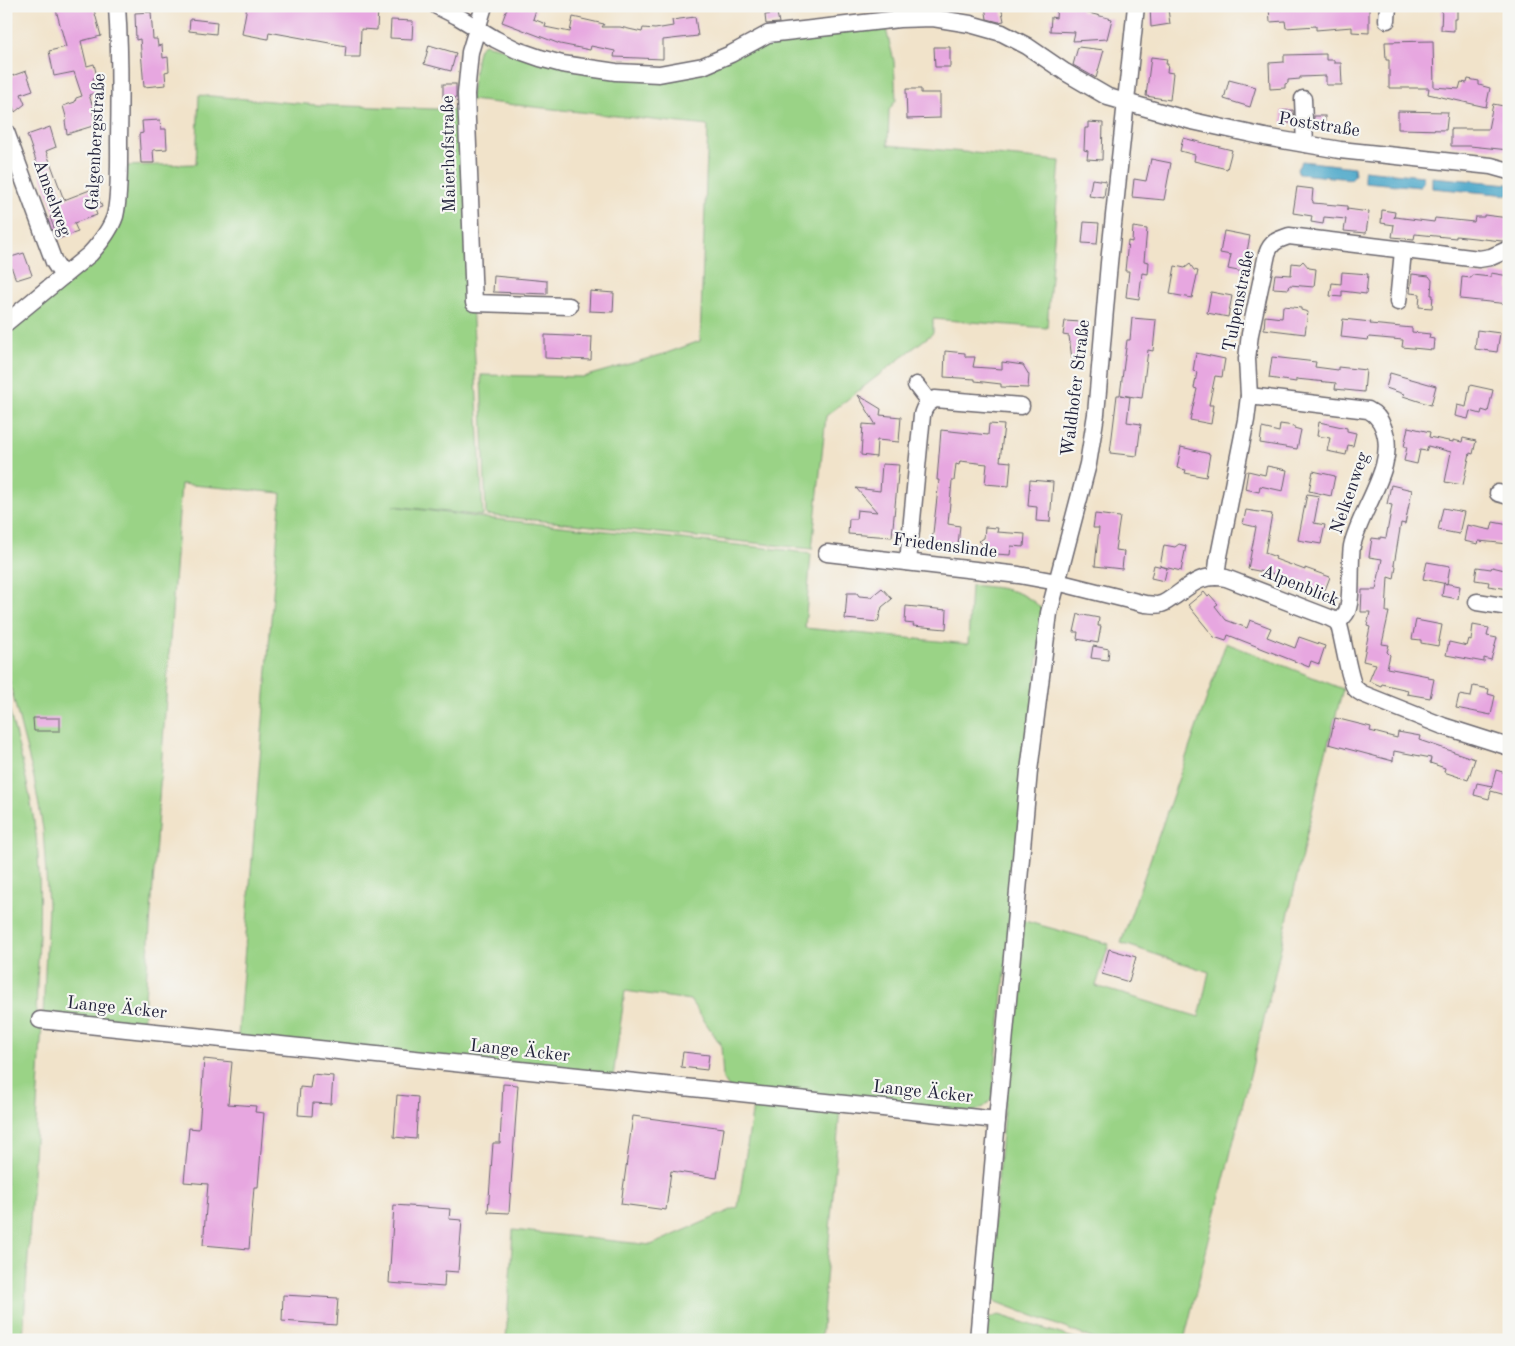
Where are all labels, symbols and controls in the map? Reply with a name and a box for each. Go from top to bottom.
street label: Galgenbergstraße [83,73,109,211]
street label: Maierhofstraße [439,95,459,213]
street label: Poststraße [1277,110,1361,140]
street label: Amselweg [30,157,74,239]
street label: Tulpenstraße [1220,249,1258,353]
street label: Waldhofer Straße [1059,319,1093,457]
street label: Nelkenweg [1328,449,1373,536]
street label: Friedenslinde [892,531,998,561]
street label: Alpenblick [1259,562,1341,610]
street label: Lange Äcker [66,991,169,1022]
street label: Lange Äcker [469,1034,572,1065]
street label: Lange Äcker [872,1075,975,1106]

